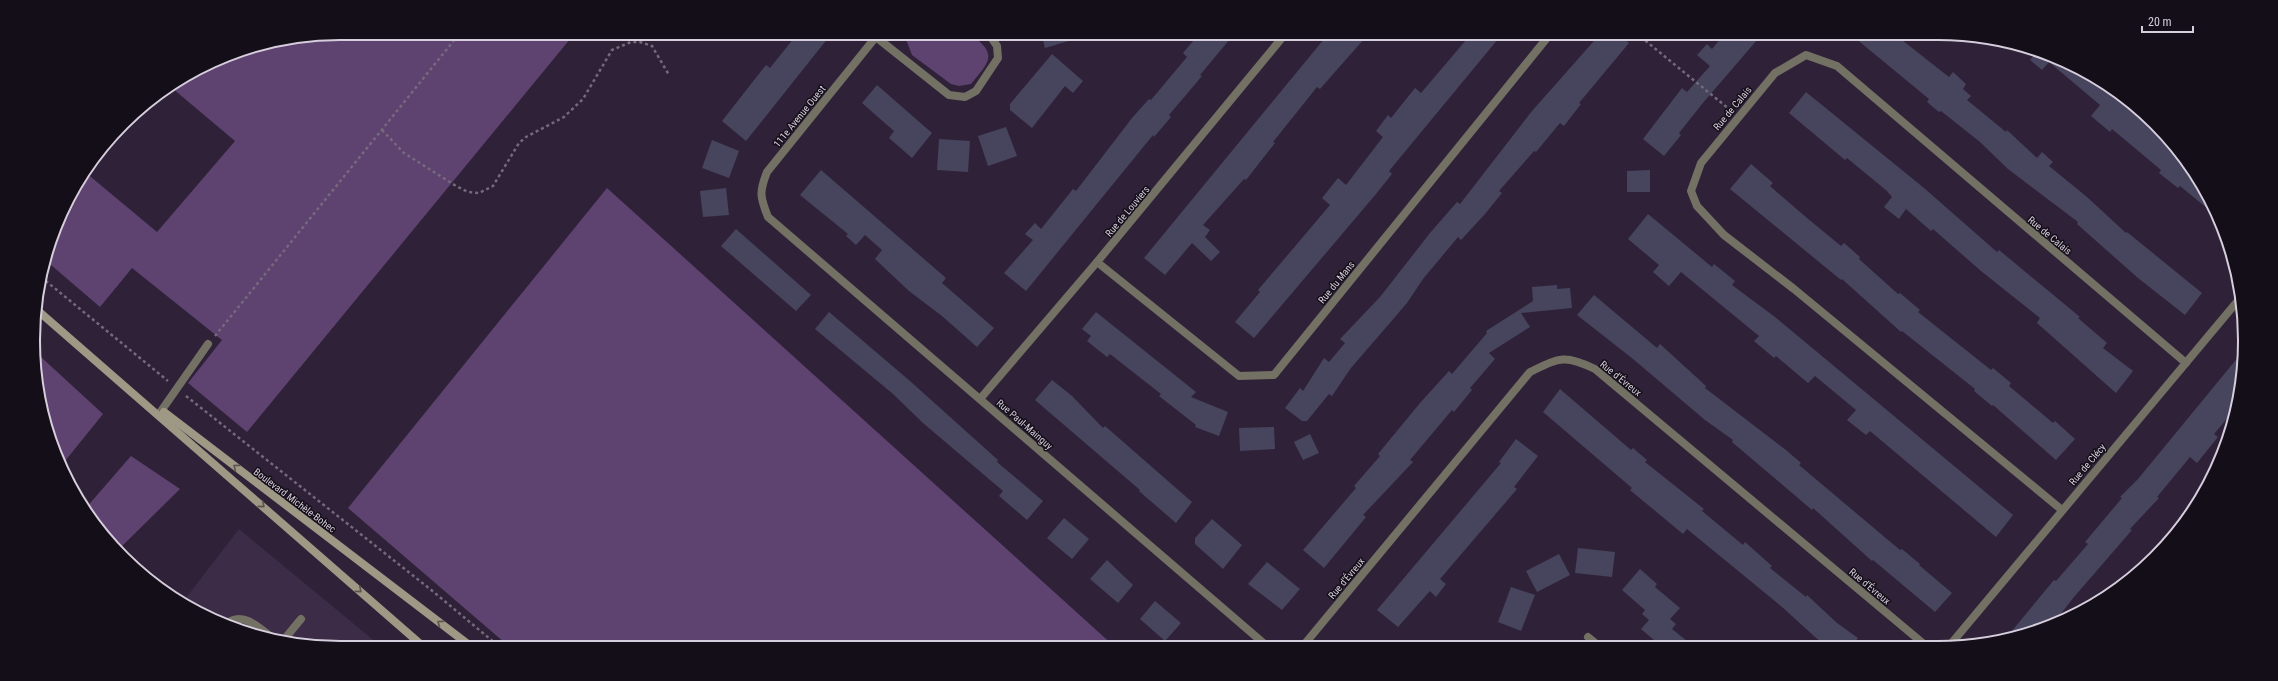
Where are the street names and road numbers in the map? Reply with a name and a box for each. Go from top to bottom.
street label: 111e Avenue Ouest [771,83,828,149]
street label: Rue de Calais [1711,84,1754,132]
street label: Rue de Louviers [1103,183,1152,239]
street label: Rue de Calais [2026,214,2074,257]
street label: Rue du Mans [1316,259,1357,306]
street label: Rue d'Évreux [1598,358,1645,399]
street label: Rue Paul-Mainguy [994,397,1055,452]
street label: Rue de Clécy [2067,441,2108,487]
street label: Boulevard Michèle-Bohec [252,466,338,535]
street label: Rue d'Évreux [1325,555,1367,601]
street label: Rue d'Évreux [1847,565,1893,607]

